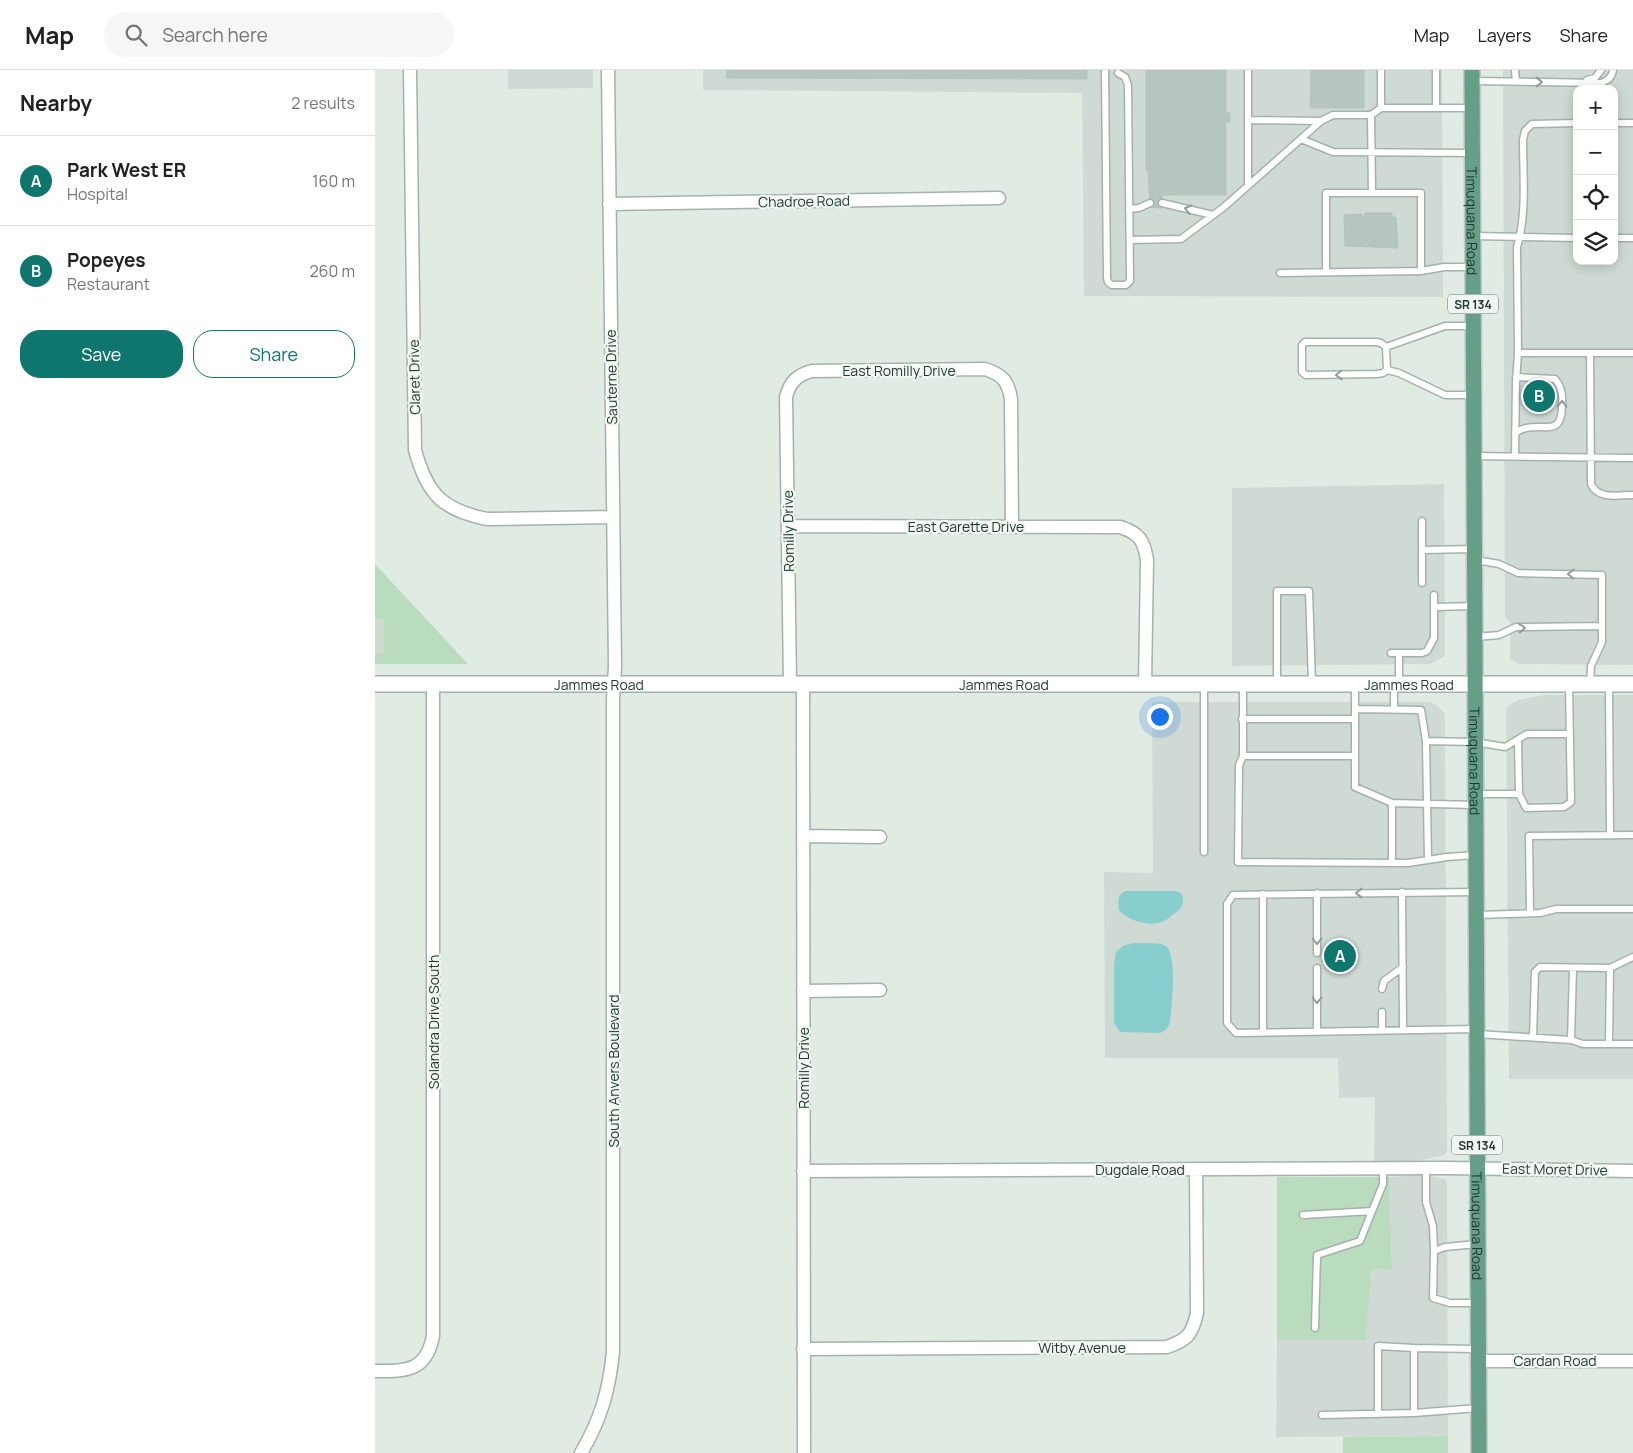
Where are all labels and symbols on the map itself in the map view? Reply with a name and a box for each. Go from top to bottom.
one-way arrow [1535,77,1543,87]
street label: Timuquana Road [1463,167,1483,275]
street label: Chadroe Road [758,191,850,211]
one-way arrow [1183,204,1192,215]
road number: SR 134 [1448,294,1498,313]
street label: Sauterne Drive [601,329,621,425]
street label: Claret Drive [404,339,424,415]
street label: East Romilly Drive [842,361,956,380]
one-way arrow [1335,370,1343,380]
pin: B [1523,377,1555,415]
one-way arrow [1557,400,1567,408]
street label: Romilly Drive [778,490,798,572]
street label: East Garette Drive [908,517,1024,536]
one-way arrow [1567,569,1574,579]
one-way arrow [1518,622,1526,633]
street label: Jammes Road [554,675,644,694]
street label: Jammes Road [959,675,1049,694]
street label: Jammes Road [1364,675,1454,694]
your location [1147,704,1173,730]
street label: Timuquana Road [1466,707,1485,815]
one-way arrow [1355,888,1363,898]
one-way arrow [1312,937,1322,945]
pin: A [1324,937,1356,975]
street label: Solandra Drive South [424,955,443,1089]
street label: South Anvers Boulevard [604,994,623,1148]
one-way arrow [1312,996,1322,1004]
street label: Romilly Drive [794,1027,813,1109]
road number: SR 134 [1452,1136,1502,1154]
street label: East Moret Drive [1502,1159,1608,1179]
street label: Dugdale Road [1095,1160,1185,1179]
street label: Timuquana Road [1468,1172,1488,1280]
street label: Witby Avenue [1038,1338,1126,1357]
street label: Cardan Road [1513,1351,1597,1370]

